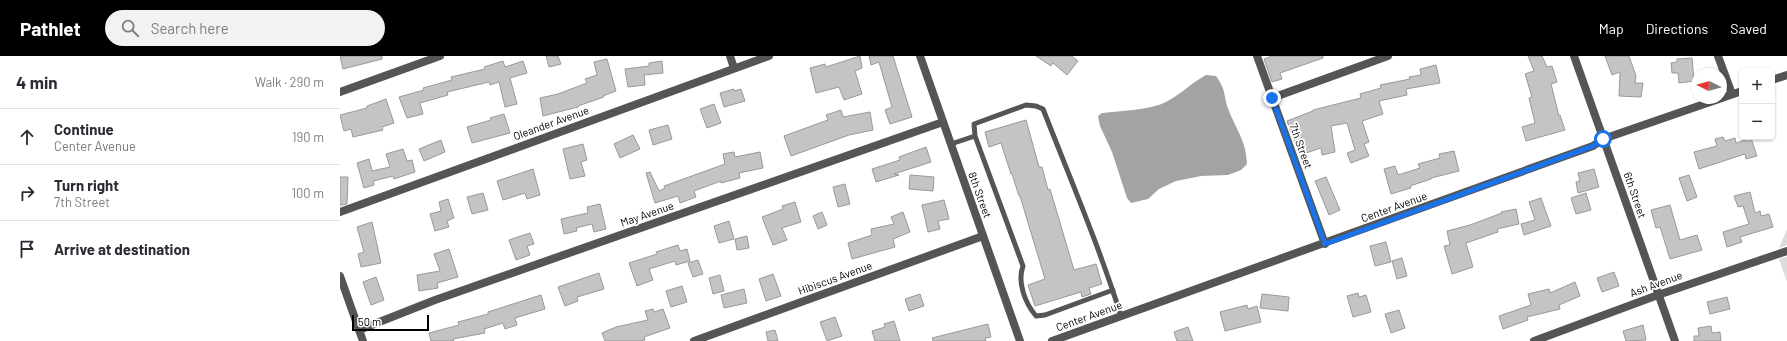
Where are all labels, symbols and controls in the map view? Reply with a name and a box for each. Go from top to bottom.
search box [105,10,385,46]
text: Pathlet [20,17,81,40]
icon: search [119,17,141,39]
text: Search here [151,19,229,37]
text: Map [1599,20,1624,37]
text: Directions [1646,20,1708,37]
text: Saved [1730,20,1767,37]
north arrow [1691,68,1727,104]
map controls [1739,68,1775,140]
button: + [1739,68,1775,104]
text: 4 min [16,72,58,92]
text: Walk · 290 m [255,74,324,90]
route end [1263,89,1281,107]
street label: Oleander Avenue [511,103,591,142]
button: − [1739,104,1775,140]
text: Continue [54,120,114,138]
street label: 7th Street [1287,121,1316,170]
icon: ahead [16,126,38,148]
text: 190 m [292,129,324,145]
route start [1594,130,1612,148]
text: Center Avenue [54,138,136,154]
street label: 8th Street [966,170,995,220]
street label: 6th Street [1622,170,1649,220]
text: Turn right [54,176,119,194]
icon: right [16,182,38,204]
text: 100 m [291,185,324,201]
street label: Center Avenue [1359,189,1429,224]
text: 7th Street [54,194,110,210]
street label: May Avenue [618,198,675,229]
icon: arrive [16,238,38,260]
text: Arrive at destination [54,240,190,258]
street label: Hibiscus Avenue [796,258,874,297]
street label: Ash Avenue [1628,268,1684,299]
street label: Center Avenue [1054,298,1124,333]
scale bar [352,313,429,332]
text: 50 m [358,315,381,328]

